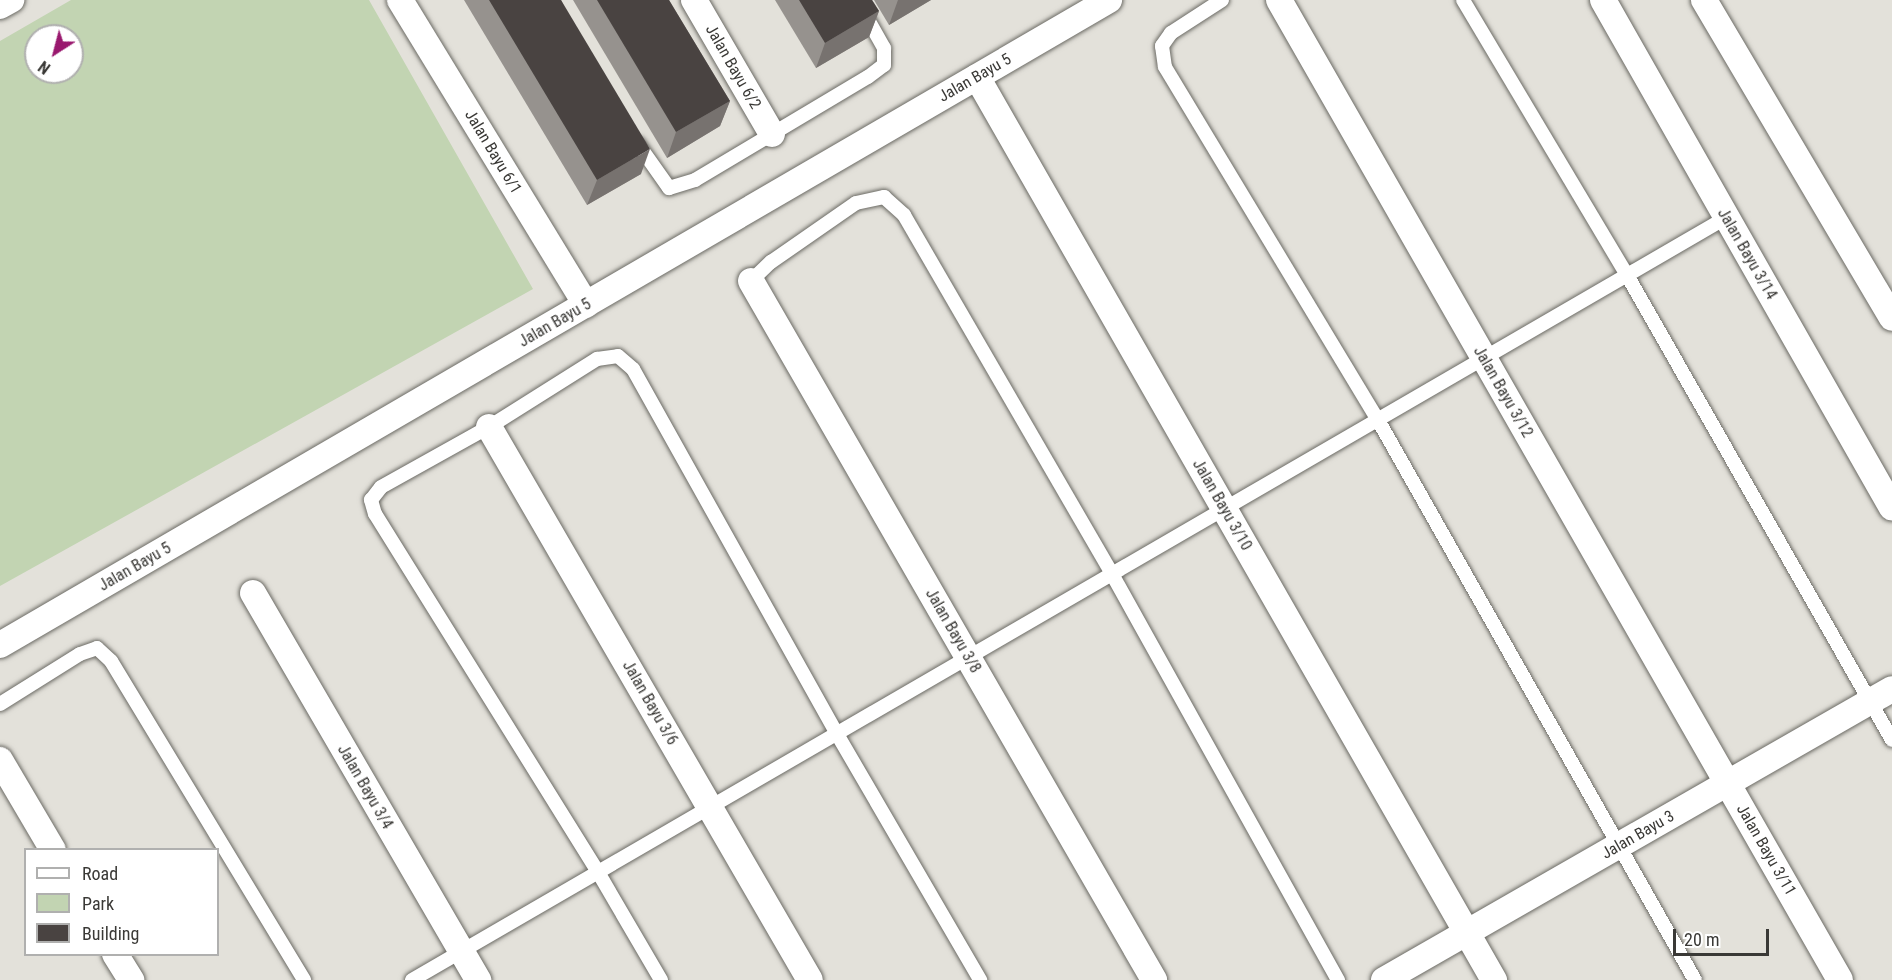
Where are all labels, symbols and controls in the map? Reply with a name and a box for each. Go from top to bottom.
street label: Jalan Bayu 6/2 [701,21,765,113]
north arrow [24,24,84,84]
street label: Jalan Bayu 5 [935,50,1015,106]
text: N [35,57,54,78]
street label: Jalan Bayu 6/1 [461,107,525,197]
street label: Jalan Bayu 3/14 [1713,205,1781,303]
street label: Jalan Bayu 5 [515,295,595,351]
street label: Jalan Bayu 3/12 [1469,343,1537,441]
street label: Jalan Bayu 3/10 [1188,456,1256,554]
street label: Jalan Bayu 5 [95,539,175,595]
street label: Jalan Bayu 3/8 [921,585,985,677]
street label: Jalan Bayu 3/6 [618,657,682,749]
street label: Jalan Bayu 3/4 [333,741,397,833]
street label: Jalan Bayu 3/11 [1732,801,1800,899]
street label: Jalan Bayu 3 [1598,807,1678,863]
legend [24,848,219,956]
text: Road [82,863,118,884]
text: Park [82,893,114,914]
scale bar [1676,917,1772,955]
text: Building [82,923,139,944]
text: 20 m [1684,929,1719,950]

